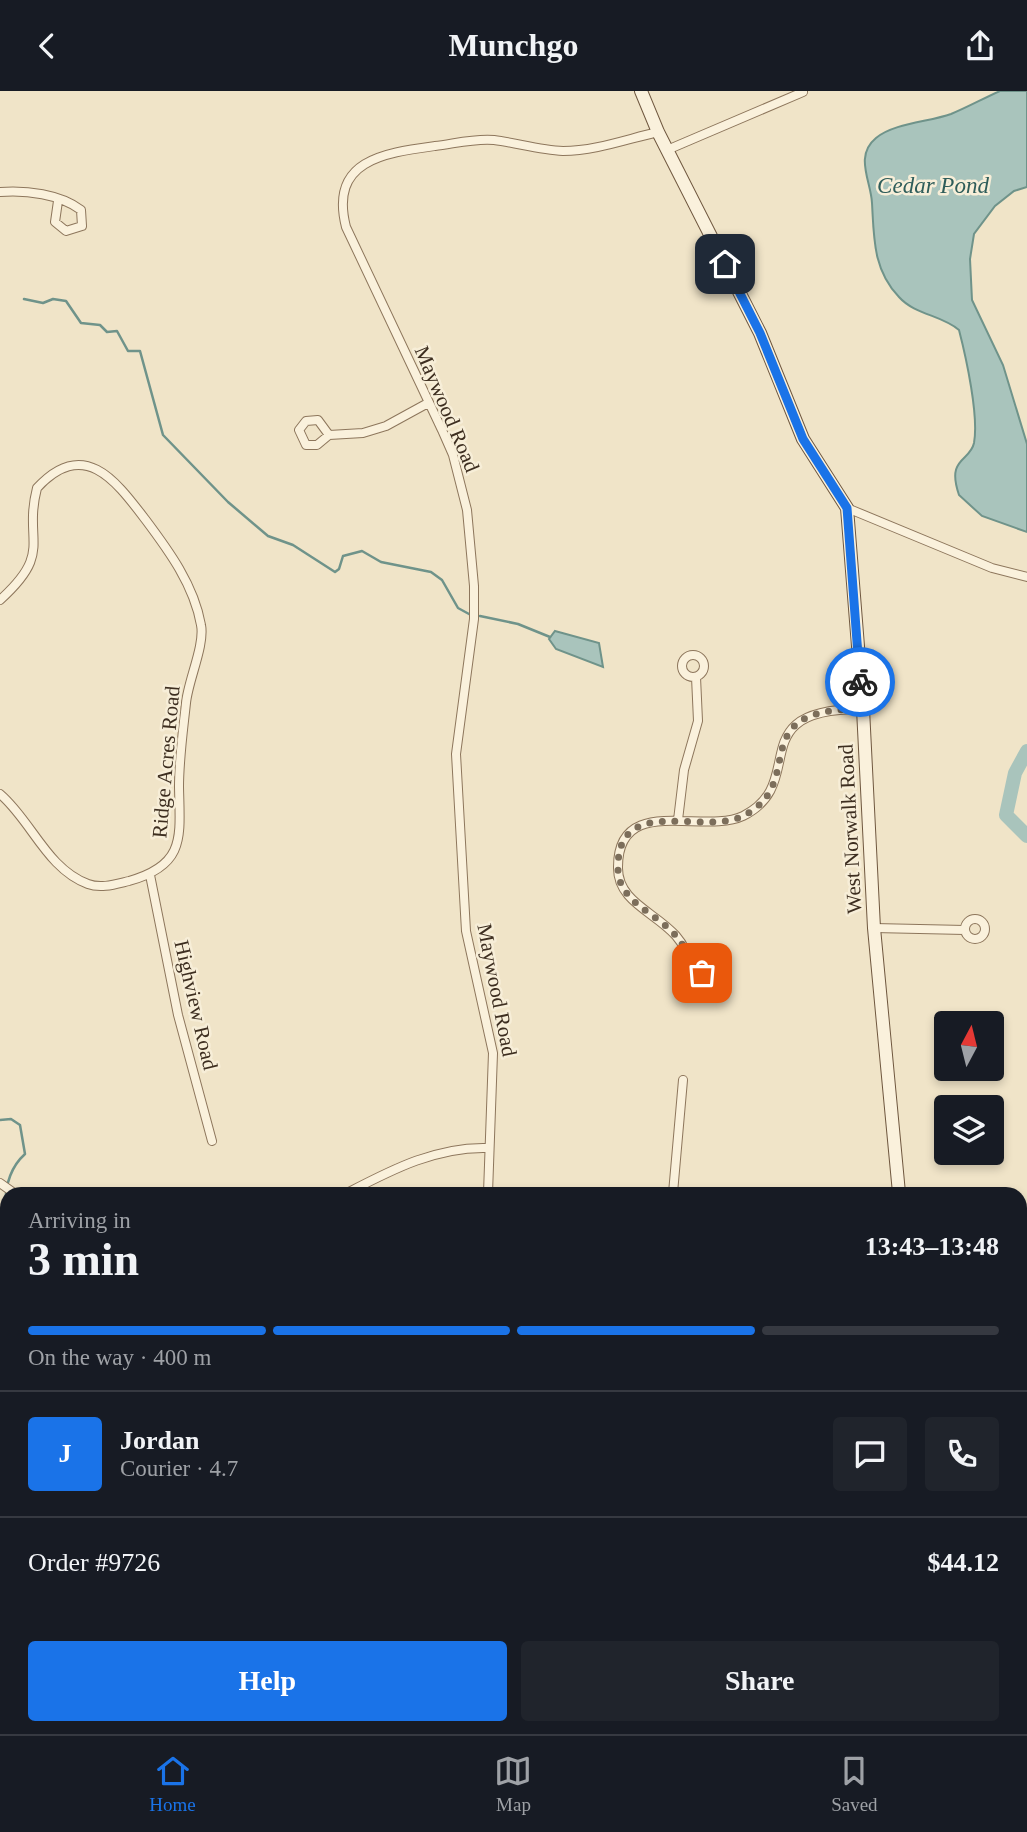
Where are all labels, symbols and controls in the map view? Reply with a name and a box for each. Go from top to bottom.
icon: back [28,27,66,65]
text: Munchgo [449,27,578,63]
icon: share [961,27,999,65]
water label: Cedar Pond [877,173,989,198]
pin [695,234,755,294]
icon: home [706,245,744,283]
street label: Maywood Road [410,342,485,476]
courier [825,647,895,717]
icon: bike [841,663,879,701]
street label: Ridge Acres Road [147,684,185,839]
street label: West Norwalk Road [834,743,866,914]
street label: Maywood Road [472,922,522,1059]
street label: Highview Road [169,938,223,1073]
pin [672,943,732,1003]
icon: bag [683,954,721,992]
north arrow [934,1011,1004,1081]
map controls [934,1011,1004,1165]
button: layers [934,1095,1004,1165]
text: Arriving in [28,1208,131,1233]
text: 13:43–13:48 [865,1232,999,1261]
text: 3 min [28,1234,139,1285]
text: On the way · 400 m [28,1345,211,1370]
button: chat [833,1417,907,1491]
button: phone [925,1417,999,1491]
text: Jordan [120,1426,199,1455]
text: J [59,1439,72,1468]
text: Courier · 4.7 [120,1456,238,1481]
text: Order #9726 [28,1548,160,1577]
text: $44.12 [928,1548,999,1577]
button: Help [28,1641,507,1721]
button: Share [521,1641,999,1721]
tab: Home [149,1752,196,1816]
tab: Map [494,1752,532,1816]
tab: Saved [831,1752,878,1816]

